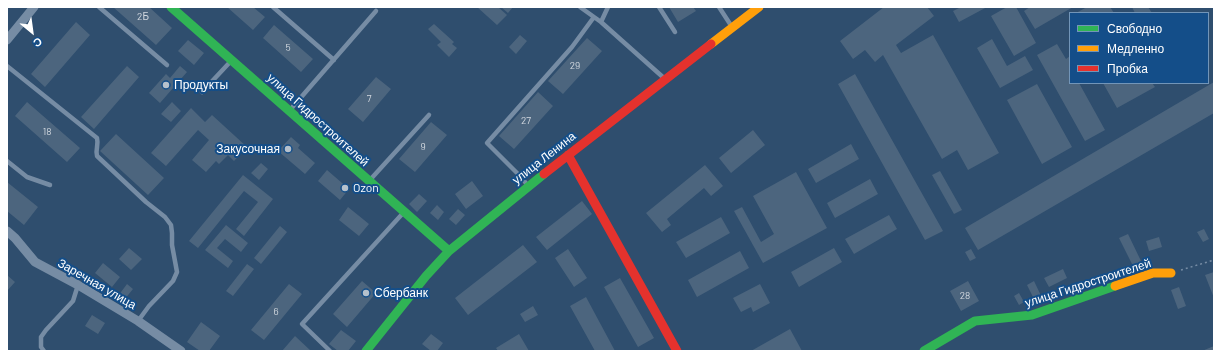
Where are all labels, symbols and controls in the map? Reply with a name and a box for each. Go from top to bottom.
house number: 2Б [137,11,149,23]
north arrow [12,12,52,52]
legend [1069,12,1209,84]
text: Свободно [1107,21,1162,35]
text: С [31,35,45,51]
text: Медленно [1107,41,1164,55]
house number: 5 [285,42,291,54]
house number: 29 [570,60,580,72]
text: Пробка [1107,61,1148,75]
street label: улица Гидростроителей [264,71,372,169]
place label: Продукты [174,78,228,92]
marker: Продукты [161,80,171,90]
house number: 7 [367,93,371,105]
house number: 27 [521,115,531,127]
house number: 18 [43,126,51,138]
street label: улица Ленина [509,129,579,187]
house number: 9 [420,141,426,153]
place label: Закусочная [216,142,280,156]
marker: Закусочная [283,144,293,154]
place label: Ozon [353,181,379,195]
marker: Ozon [340,183,350,193]
street label: Заречная улица [55,256,139,312]
street label: улица Гидростроителей [1023,256,1153,310]
place label: Сбербанк [374,286,428,300]
marker: Сбербанк [361,288,371,298]
house number: 28 [960,290,970,302]
house number: 6 [273,306,279,318]

